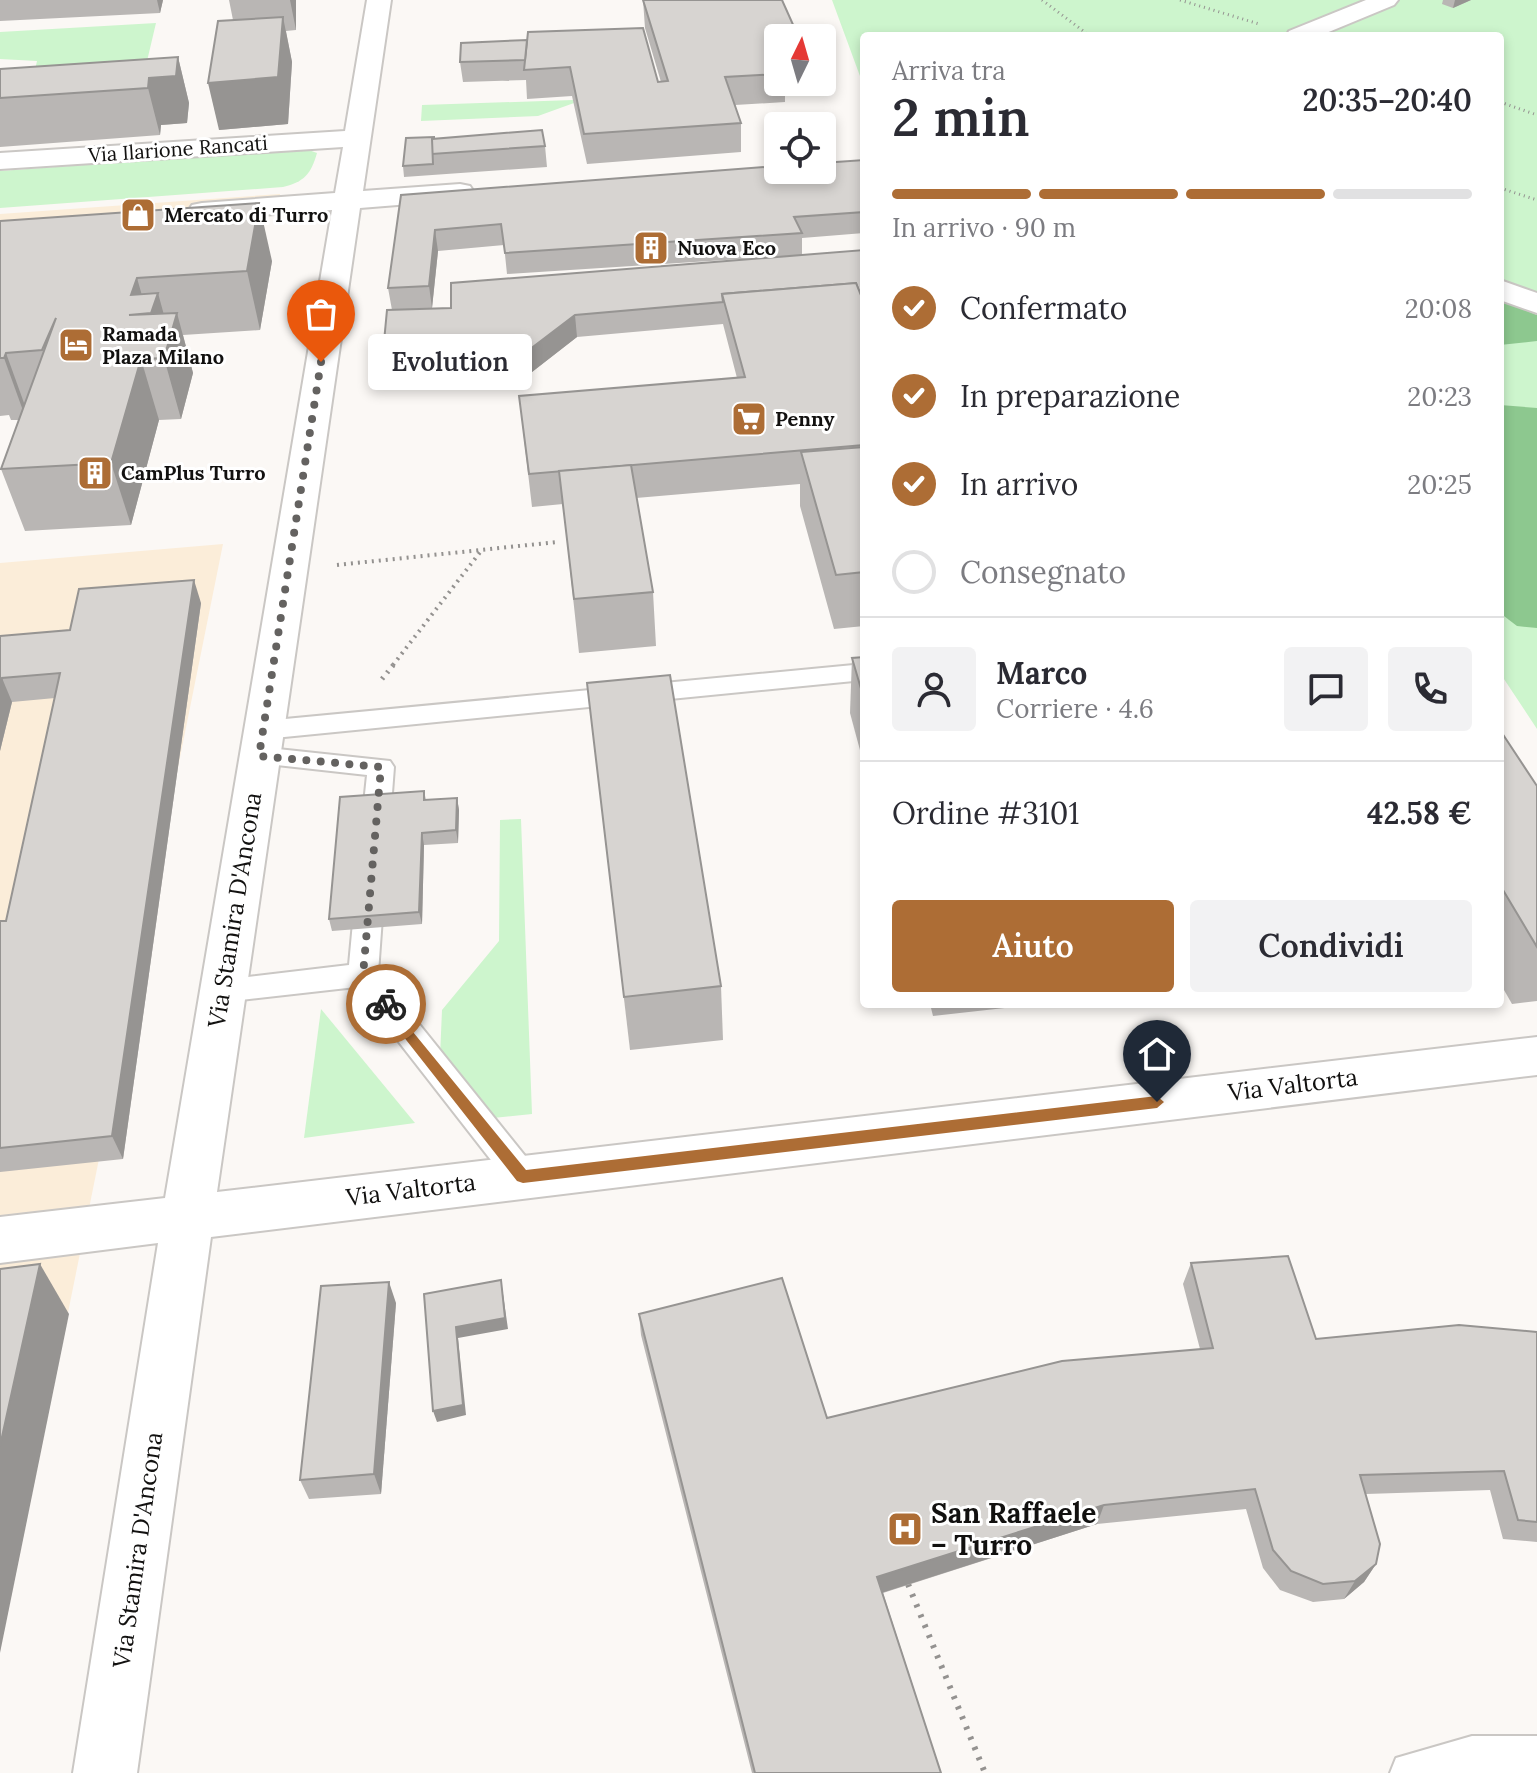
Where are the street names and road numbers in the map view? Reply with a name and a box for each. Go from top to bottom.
street label: Via Ilarione Rancati [86,130,269,167]
street label: Via Stamira D'Ancona [200,790,268,1031]
street label: Via Valtorta [1225,1061,1360,1108]
street label: Via Valtorta [343,1166,478,1213]
street label: Via Stamira D'Ancona [105,1430,169,1671]

